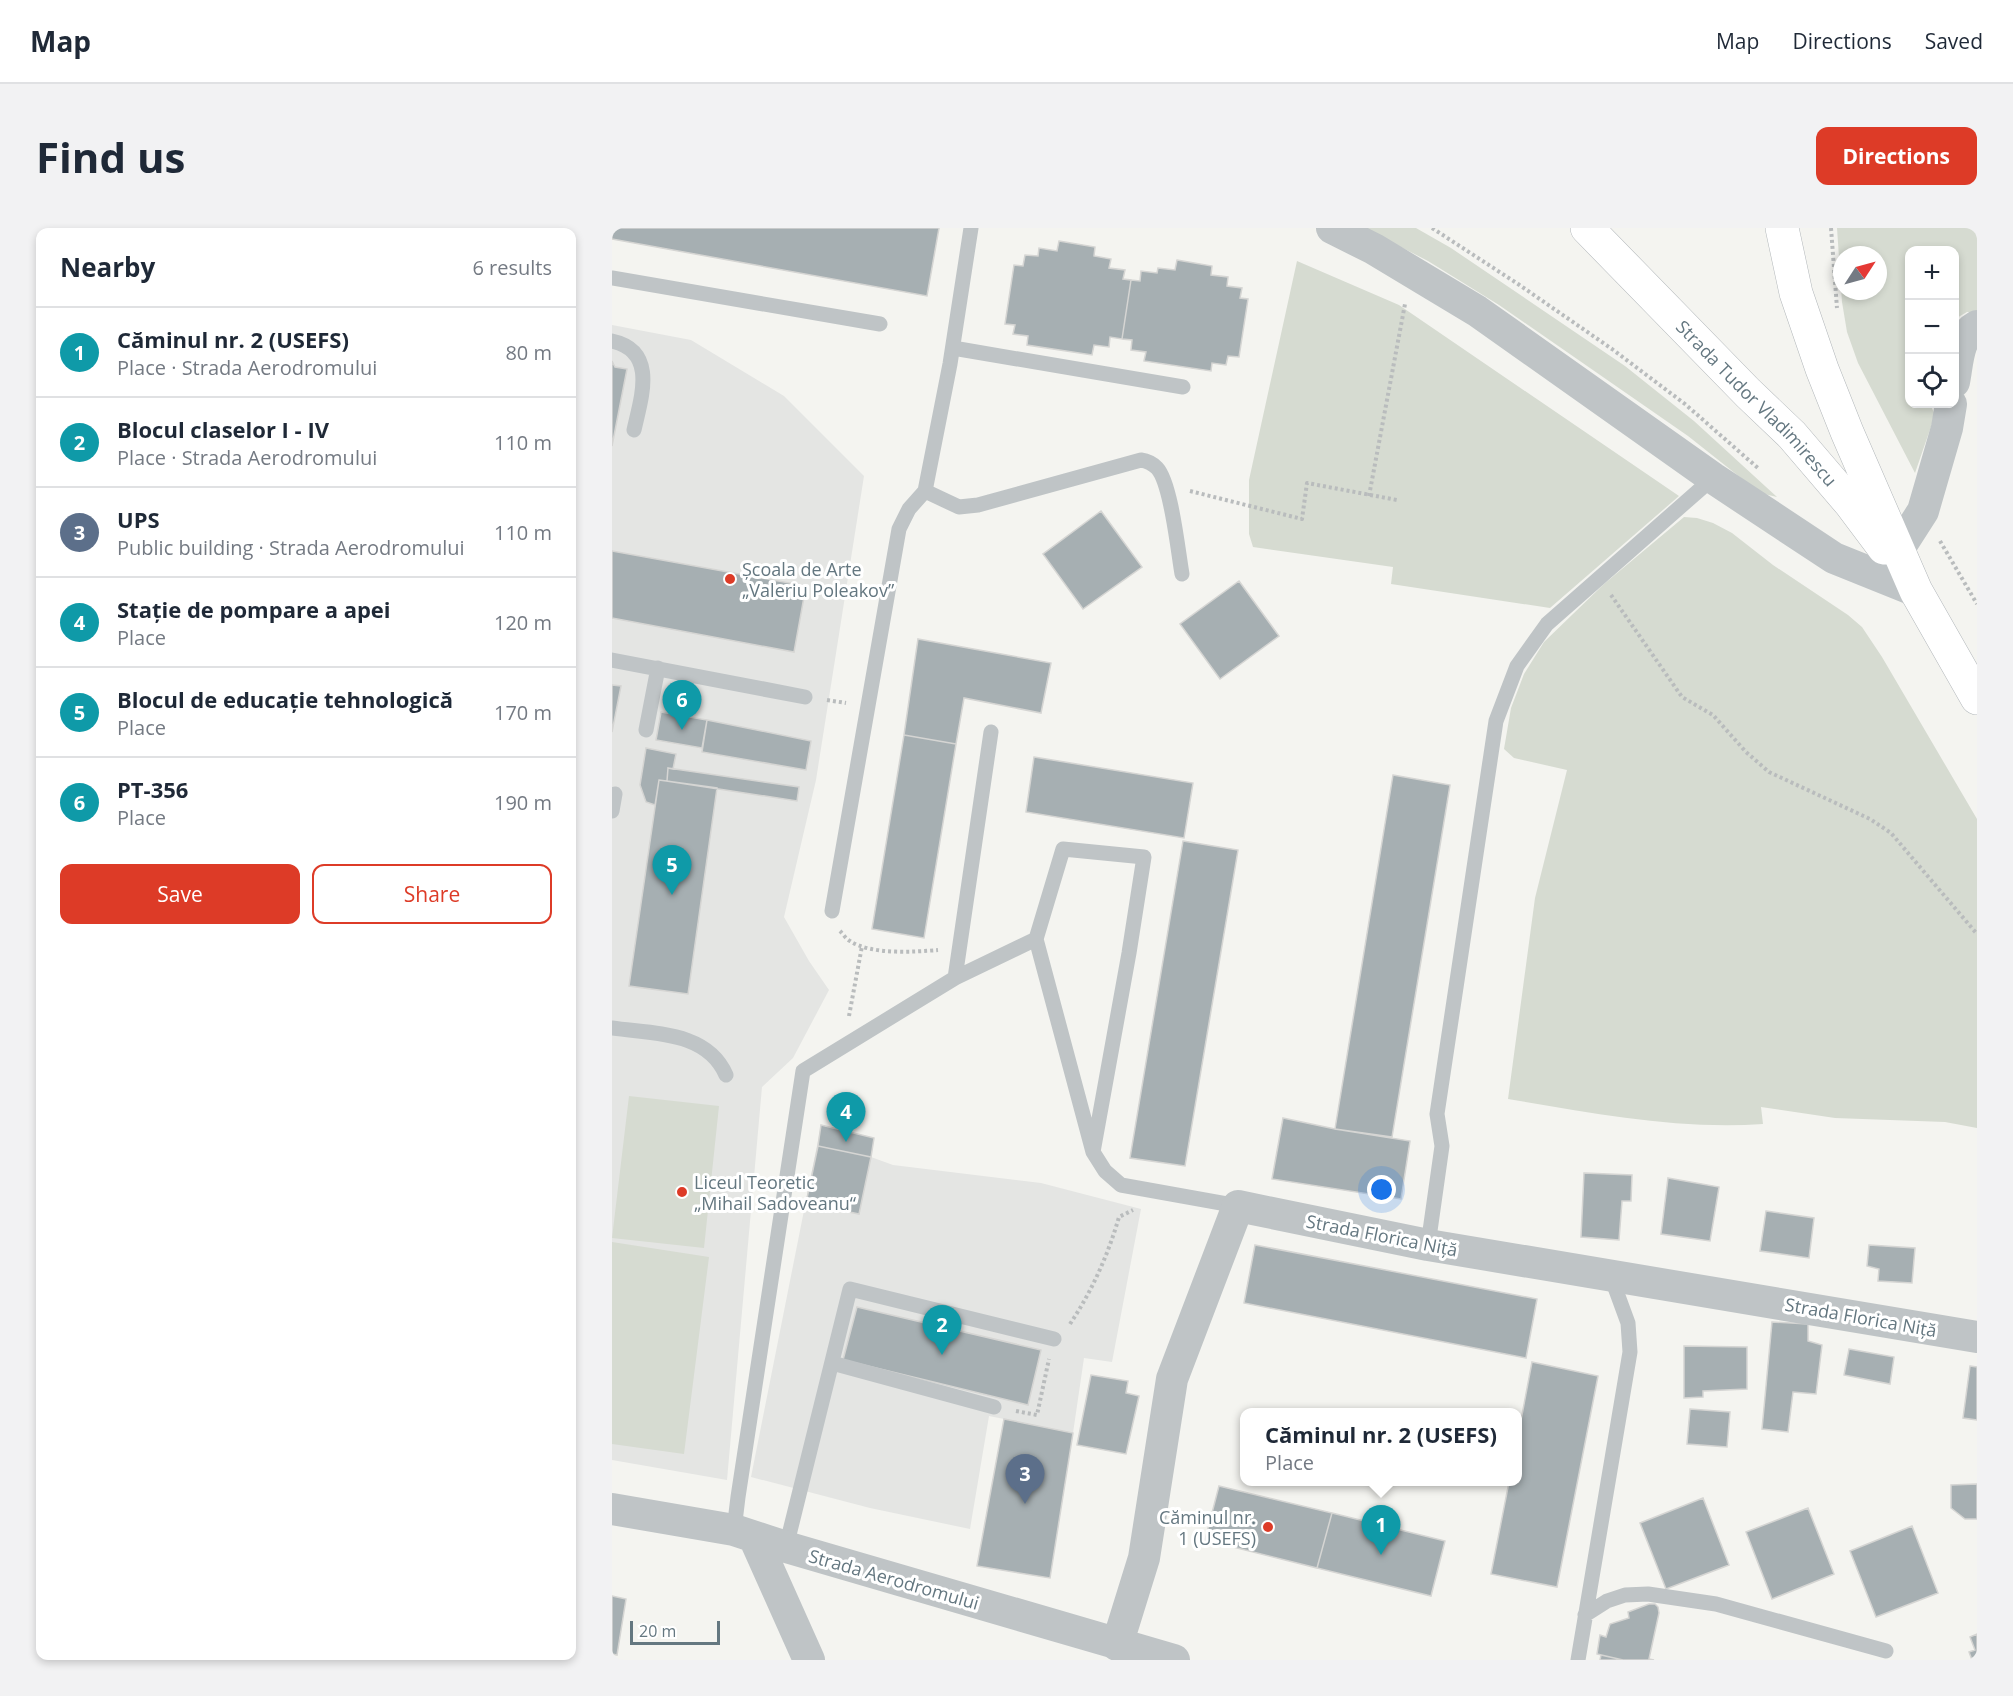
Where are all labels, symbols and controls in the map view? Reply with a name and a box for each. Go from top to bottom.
text: Map [30,22,91,60]
text: Map [1716,27,1759,55]
text: Directions [1792,27,1892,55]
text: Saved [1925,27,1983,55]
button: Directions [1816,127,1977,185]
text: Find us [36,128,185,185]
north arrow [1833,246,1887,300]
map controls [1905,246,1959,408]
button: + [1905,246,1959,300]
text: Nearby [60,249,155,285]
text: 6 results [472,254,552,281]
button: − [1905,300,1959,354]
street label: Strada Tudor Vladimirescu [1671,315,1842,491]
text: Căminul nr. 2 (USEFS) [117,324,349,354]
text: 1 [74,339,85,366]
text: 80 m [505,339,552,366]
text: Place · Strada Aerodromului [117,354,377,381]
button: locate [1905,354,1959,408]
text: Blocul claselor I - IV [117,414,329,444]
text: 2 [74,429,85,456]
text: 110 m [494,429,552,456]
text: Place · Strada Aerodromului [117,444,377,471]
text: UPS [117,504,160,534]
text: 3 [74,519,85,546]
text: 110 m [494,519,552,546]
text: Public building · Strada Aerodromului [117,534,465,561]
place label: Școala de Arte „Valeriu Poleakov” [742,557,895,602]
marker: Școala de Arte „Valeriu Poleakov” [723,572,737,586]
text: Stație de pompare a apei [117,594,391,624]
text: 4 [74,609,85,636]
text: 120 m [494,609,552,636]
text: Place [117,624,166,651]
pin: 6 [662,680,702,730]
text: Blocul de educație tehnologică [117,684,453,714]
text: 5 [74,699,85,726]
text: 170 m [494,699,552,726]
text: Place [117,714,166,741]
text: PT-356 [117,774,188,804]
text: 6 [74,789,85,816]
text: 190 m [494,789,552,816]
text: Place [117,804,166,831]
pin: 5 [652,846,692,895]
button: Save [60,864,300,924]
button: Share [312,864,552,924]
pin: 4 [826,1092,866,1142]
place label: Liceul Teoretic „Mihail Sadoveanu“ [694,1170,857,1215]
your location [1367,1175,1396,1204]
marker: Liceul Teoretic „Mihail Sadoveanu“ [675,1185,689,1199]
street label: Strada Florica Niță [1304,1209,1460,1261]
street label: Strada Florica Niță [1783,1292,1939,1342]
pin: 2 [922,1306,962,1355]
popup [1240,1408,1522,1486]
text: Căminul nr. 2 (USEFS) [1265,1419,1497,1449]
text: Place [1265,1449,1314,1476]
pin: 3 [1006,1454,1044,1504]
place label: Căminul nr. 1 (USEFS) [1159,1505,1256,1550]
pin: 1 [1362,1506,1400,1555]
marker: Căminul nr. 1 (USEFS) [1261,1520,1275,1534]
street label: Strada Aerodromului [806,1543,982,1615]
scale bar [630,1618,720,1646]
text: 20 m [639,1620,676,1642]

